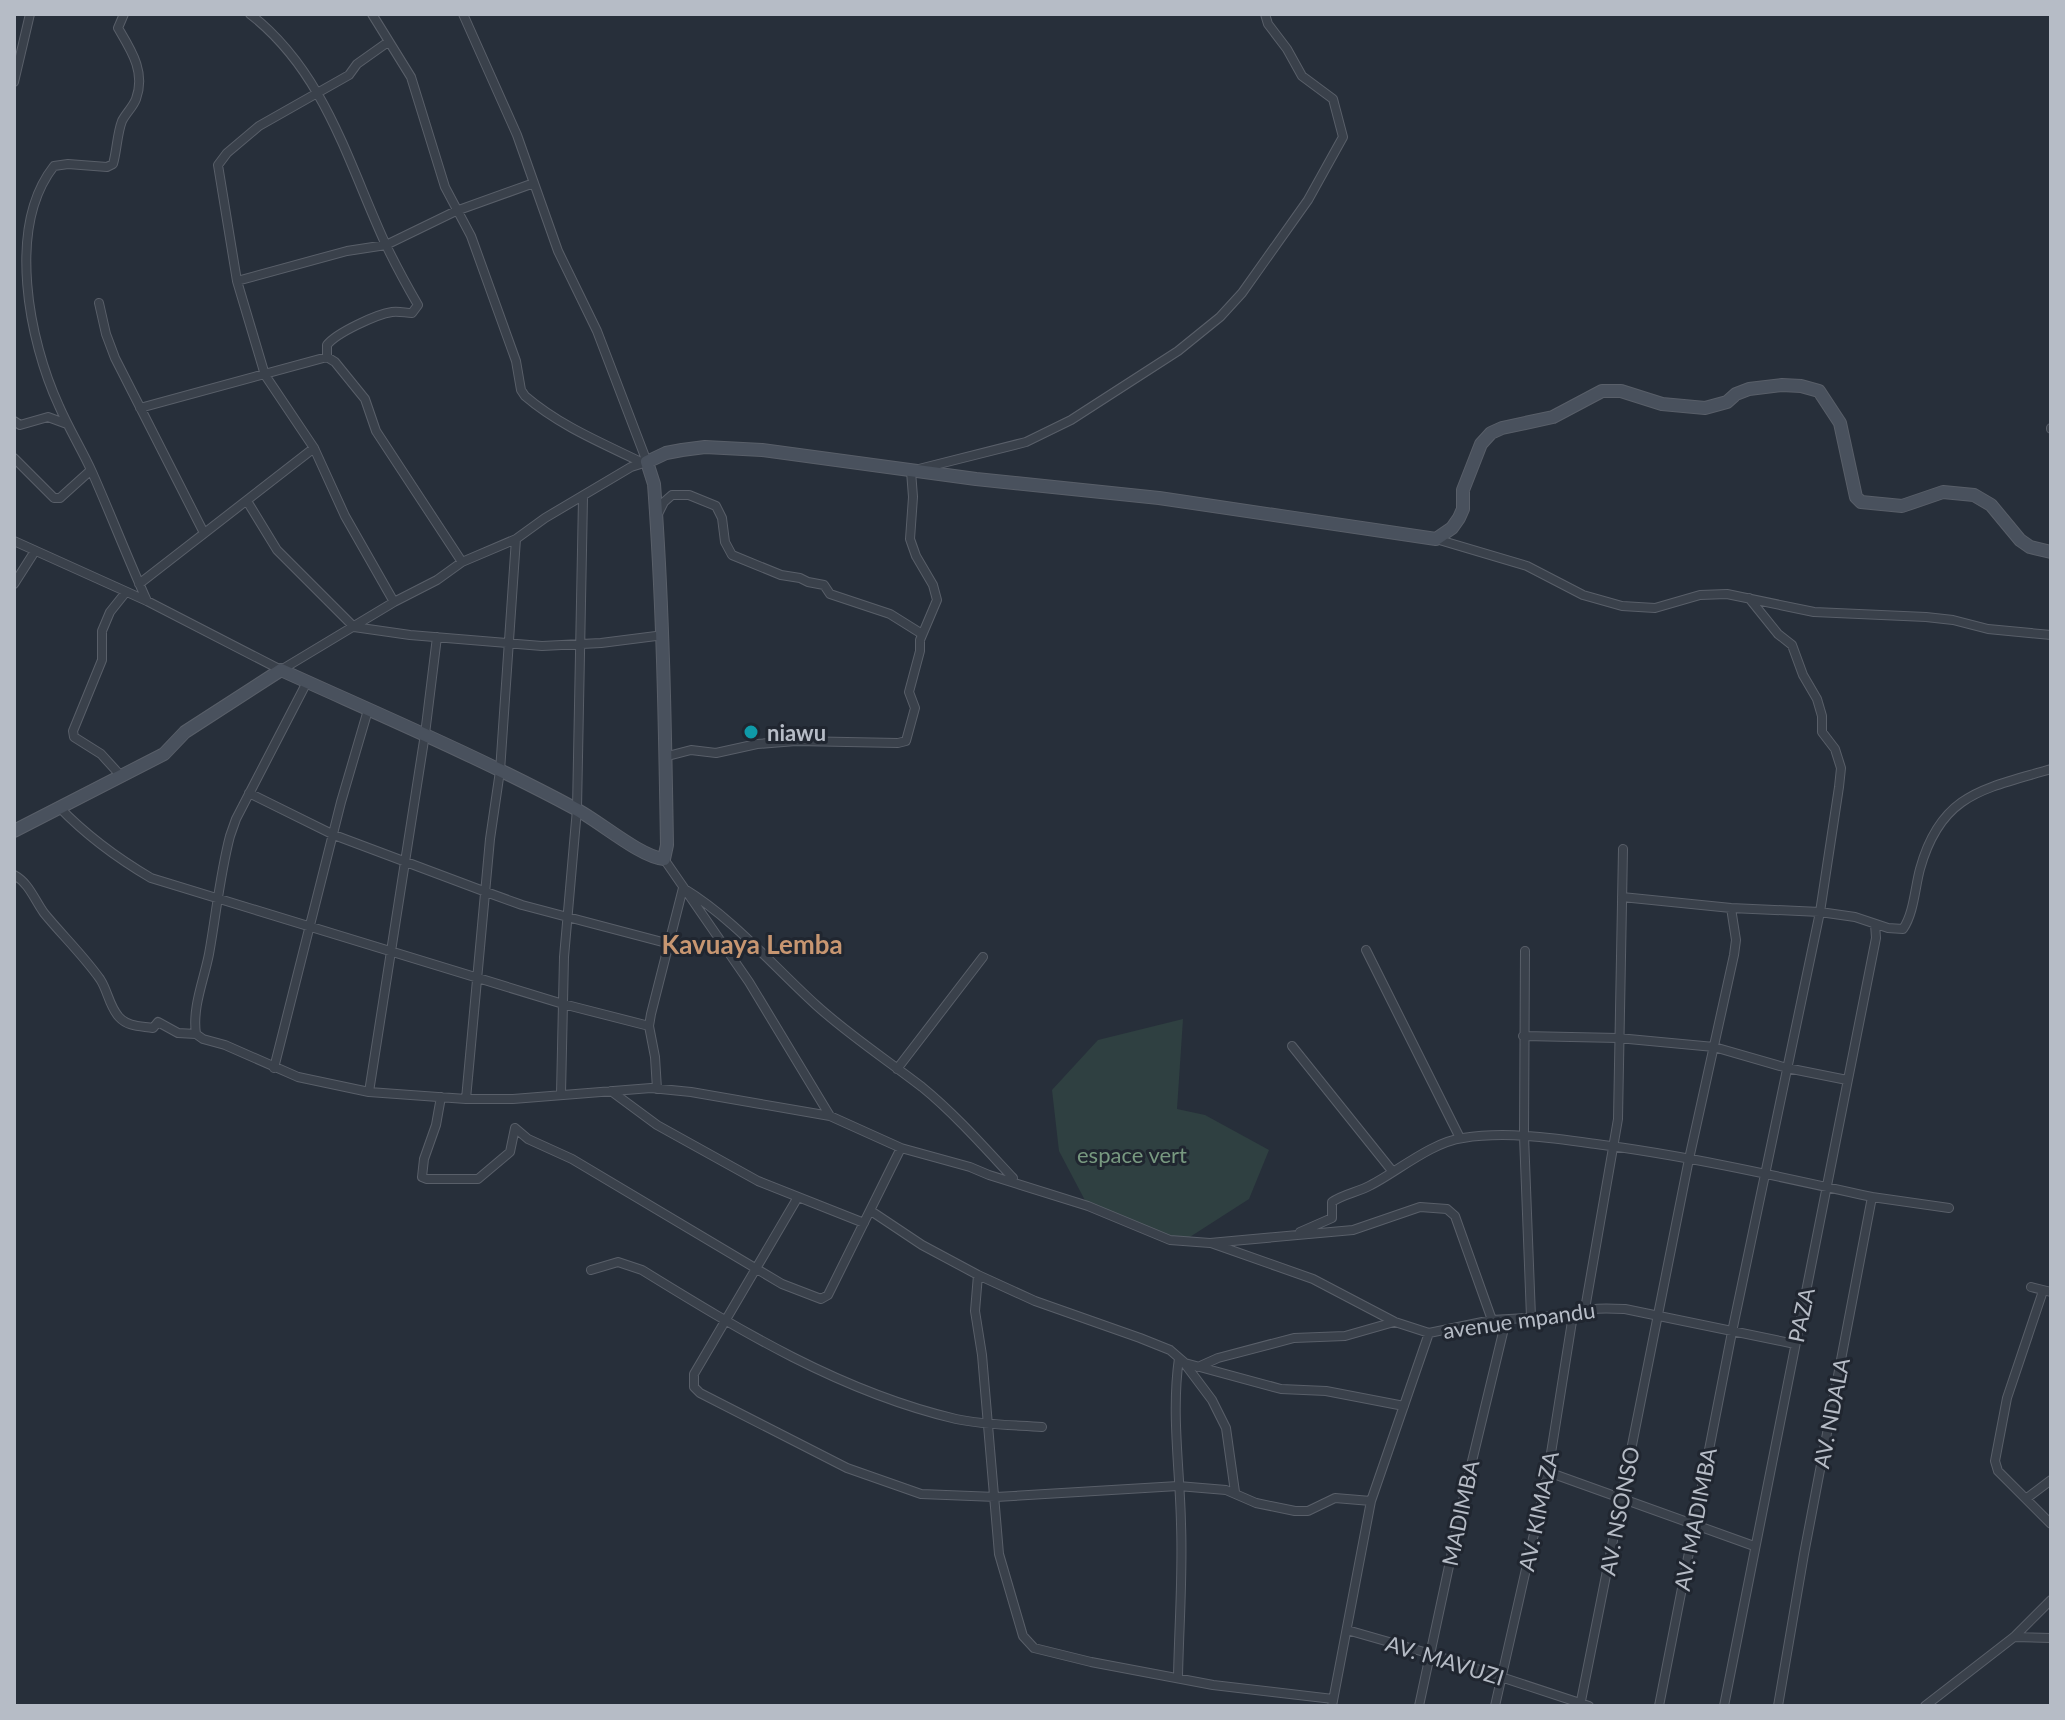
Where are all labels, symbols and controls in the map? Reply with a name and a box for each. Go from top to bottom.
place label: niawu [767,719,826,746]
marker: niawu [742,723,760,741]
district label: Kavuaya Lemba [661,928,843,960]
park label: espace vert [1077,1141,1187,1168]
street label: PAZA [1782,1285,1820,1345]
street label: avenue mpandu [1441,1296,1597,1344]
street label: AV. NDALA [1807,1355,1855,1471]
street label: AV. NSONSO [1593,1444,1645,1578]
street label: AV. MADIMBA [1668,1445,1722,1593]
street label: AV. KIMAZA [1512,1448,1564,1573]
street label: MADIMBA [1436,1458,1484,1568]
street label: AV. MAVUZI [1383,1629,1507,1691]

